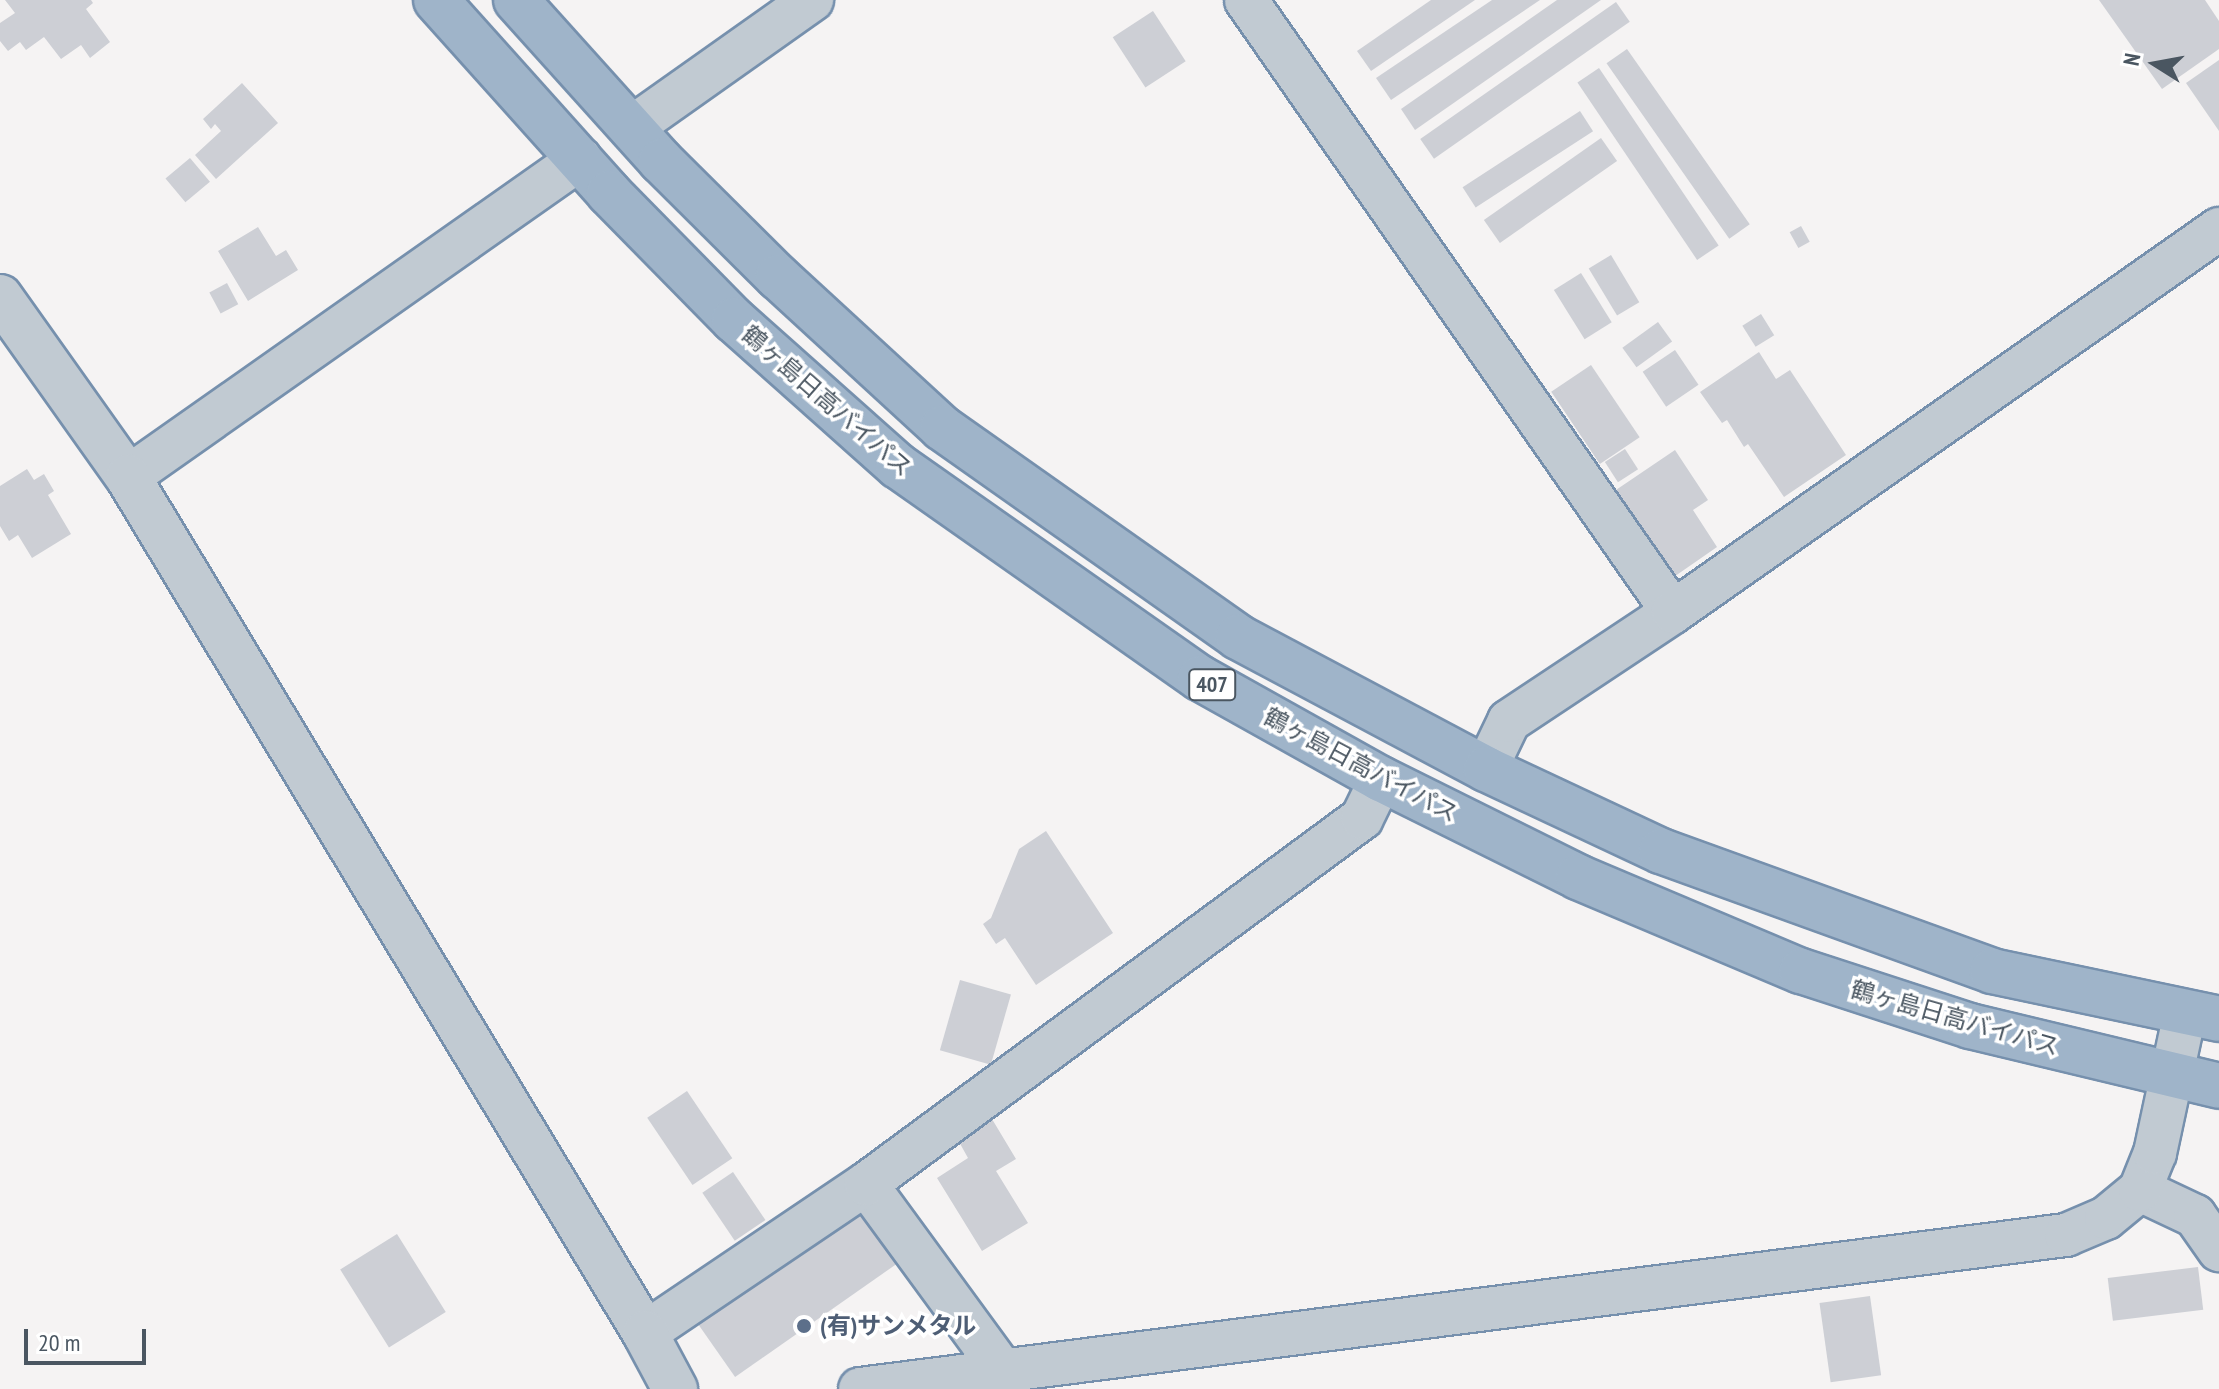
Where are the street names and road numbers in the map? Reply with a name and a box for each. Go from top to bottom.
street label: 鶴ヶ島日高バイパス [736,319,918,483]
road number: 407 [1188,667,1236,703]
street label: 鶴ヶ島日高バイパス [1259,702,1463,828]
street label: 鶴ヶ島日高バイパス [1847,974,2063,1062]

